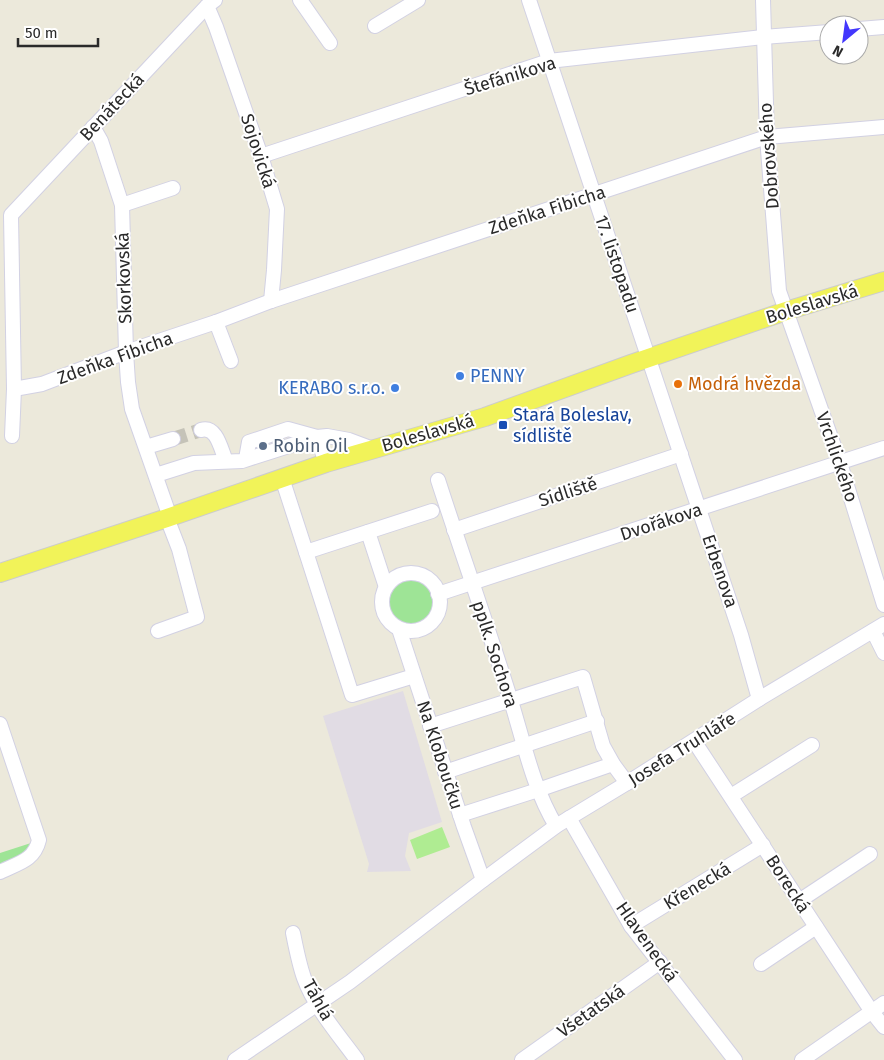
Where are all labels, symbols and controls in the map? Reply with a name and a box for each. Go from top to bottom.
scale bar [18,15,98,47]
north arrow [819,15,869,65]
text: 50 m [25,24,58,42]
text: N [830,41,846,61]
street label: Štefánikova [461,52,559,100]
street label: Benátecká [75,69,149,145]
street label: Dobrovského [754,102,784,210]
street label: Sojovická [236,111,280,191]
street label: Zdeňka Fibicha [486,181,608,239]
street label: 17. listopadu [590,212,644,316]
street label: Skorkovská [111,232,137,324]
street label: Boleslavská [763,280,861,328]
street label: Zdeňka Fibicha [54,327,176,389]
place label: PENNY [470,365,525,387]
marker: PENNY [454,370,466,382]
place label: Modrá hvězda [688,373,801,395]
place label: KERABO s.r.o. [278,377,385,399]
marker: Modrá hvězda [672,378,684,390]
marker: KERABO s.r.o. [389,382,401,394]
place label: Stará Boleslav, sídliště [513,404,632,447]
street label: Boleslavská [379,409,477,457]
street label: Vrchlického [811,409,863,505]
marker: Stará Boleslav, sídliště [497,419,509,431]
place label: Robin Oil [273,435,348,457]
marker: Robin Oil [257,440,269,452]
street label: Sídliště [536,472,600,512]
street label: Dvořákova [617,498,705,546]
street label: Erbenova [697,531,743,611]
street label: pplk. Sochora [467,598,523,710]
street label: Na Kloboučku [412,698,468,812]
street label: Josefa Truhláře [624,707,740,791]
street label: Borecká [761,851,815,917]
street label: Křenecká [659,857,735,915]
street label: Hlavenecká [611,897,683,987]
street label: Táhlá [298,976,338,1024]
street label: Všetatská [553,980,629,1042]

